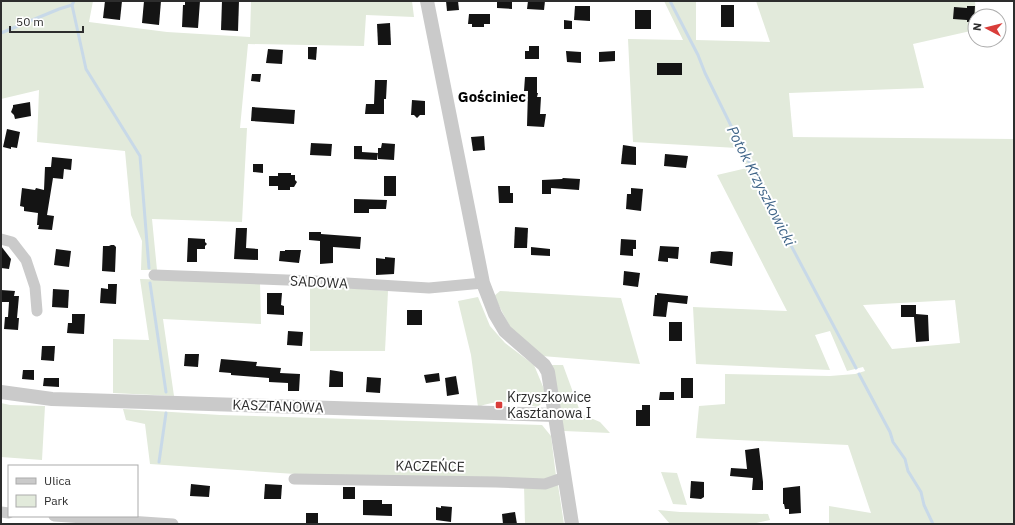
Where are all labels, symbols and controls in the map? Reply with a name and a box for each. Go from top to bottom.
scale bar [10,8,83,34]
north arrow [967,8,1007,48]
text: 50 m [16,14,44,29]
text: N [970,22,985,32]
district label: Gościniec [458,87,526,106]
water label: Potok Krzyszkowicki [723,122,800,249]
street label: SADOWA [290,271,348,293]
place label: Krzyszkowice Kasztanowa I [507,388,592,422]
street label: KASZTANOWA [232,395,324,417]
marker: Krzyszkowice Kasztanowa I [494,400,504,410]
street label: KACZEŃCE [395,455,465,476]
legend [8,465,138,517]
text: Ulica [44,473,71,488]
text: Park [44,493,69,508]

